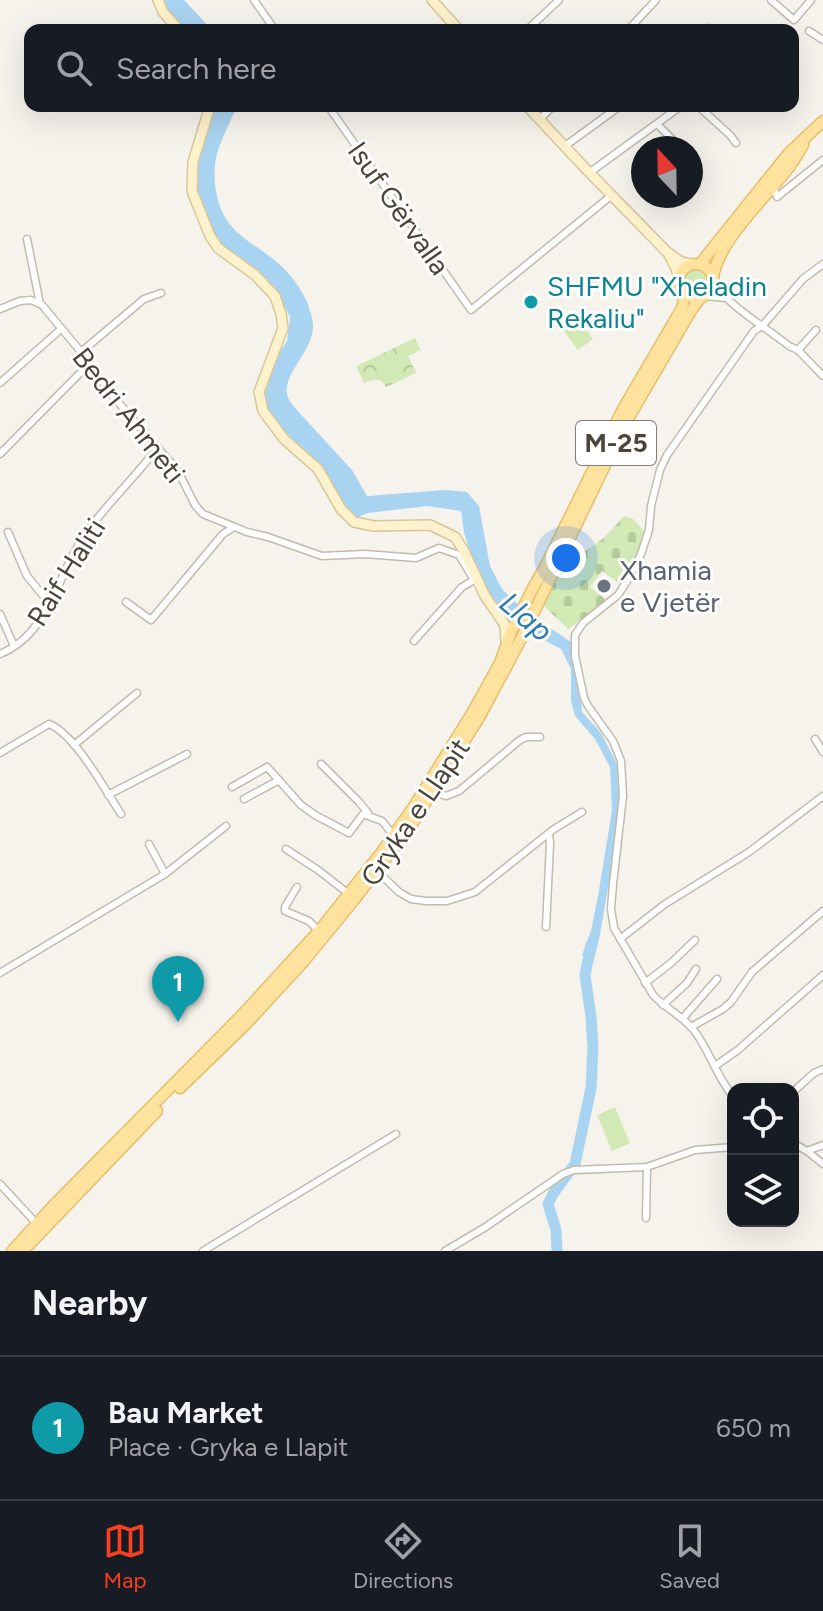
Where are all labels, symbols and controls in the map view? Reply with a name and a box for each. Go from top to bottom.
search box [24,24,799,112]
icon: search [52,46,96,90]
text: Search here [116,50,276,87]
street label: Isuf Gërvalla [341,135,457,281]
north arrow [631,136,703,208]
place label: SHFMU "Xheladin Rekaliu" [547,269,767,335]
marker: SHFMU "Xheladin Rekaliu" [522,293,540,311]
street label: Bedri Ahmeti [66,341,192,489]
road number: M-25 [576,421,656,465]
street label: Raif Haliti [20,512,112,632]
your location [546,538,586,578]
place label: Xhamia e Vjetër [620,553,720,619]
marker: Xhamia e Vjetër [595,577,613,595]
water label: Llap [492,584,560,649]
street label: Gryka e Llapit [353,732,477,892]
pin: 1 [152,956,204,1022]
map controls [727,1083,799,1227]
button: locate [727,1083,799,1155]
button: layers [727,1155,799,1227]
text: Nearby [32,1283,147,1324]
text: Bau Market [108,1394,264,1431]
text: 1 [53,1412,63,1444]
text: 650 m [716,1412,791,1444]
text: Place · Gryka e Llapit [108,1431,348,1463]
tab: Map [103,1519,147,1594]
tab: Directions [353,1519,453,1594]
tab: Saved [659,1519,720,1594]

